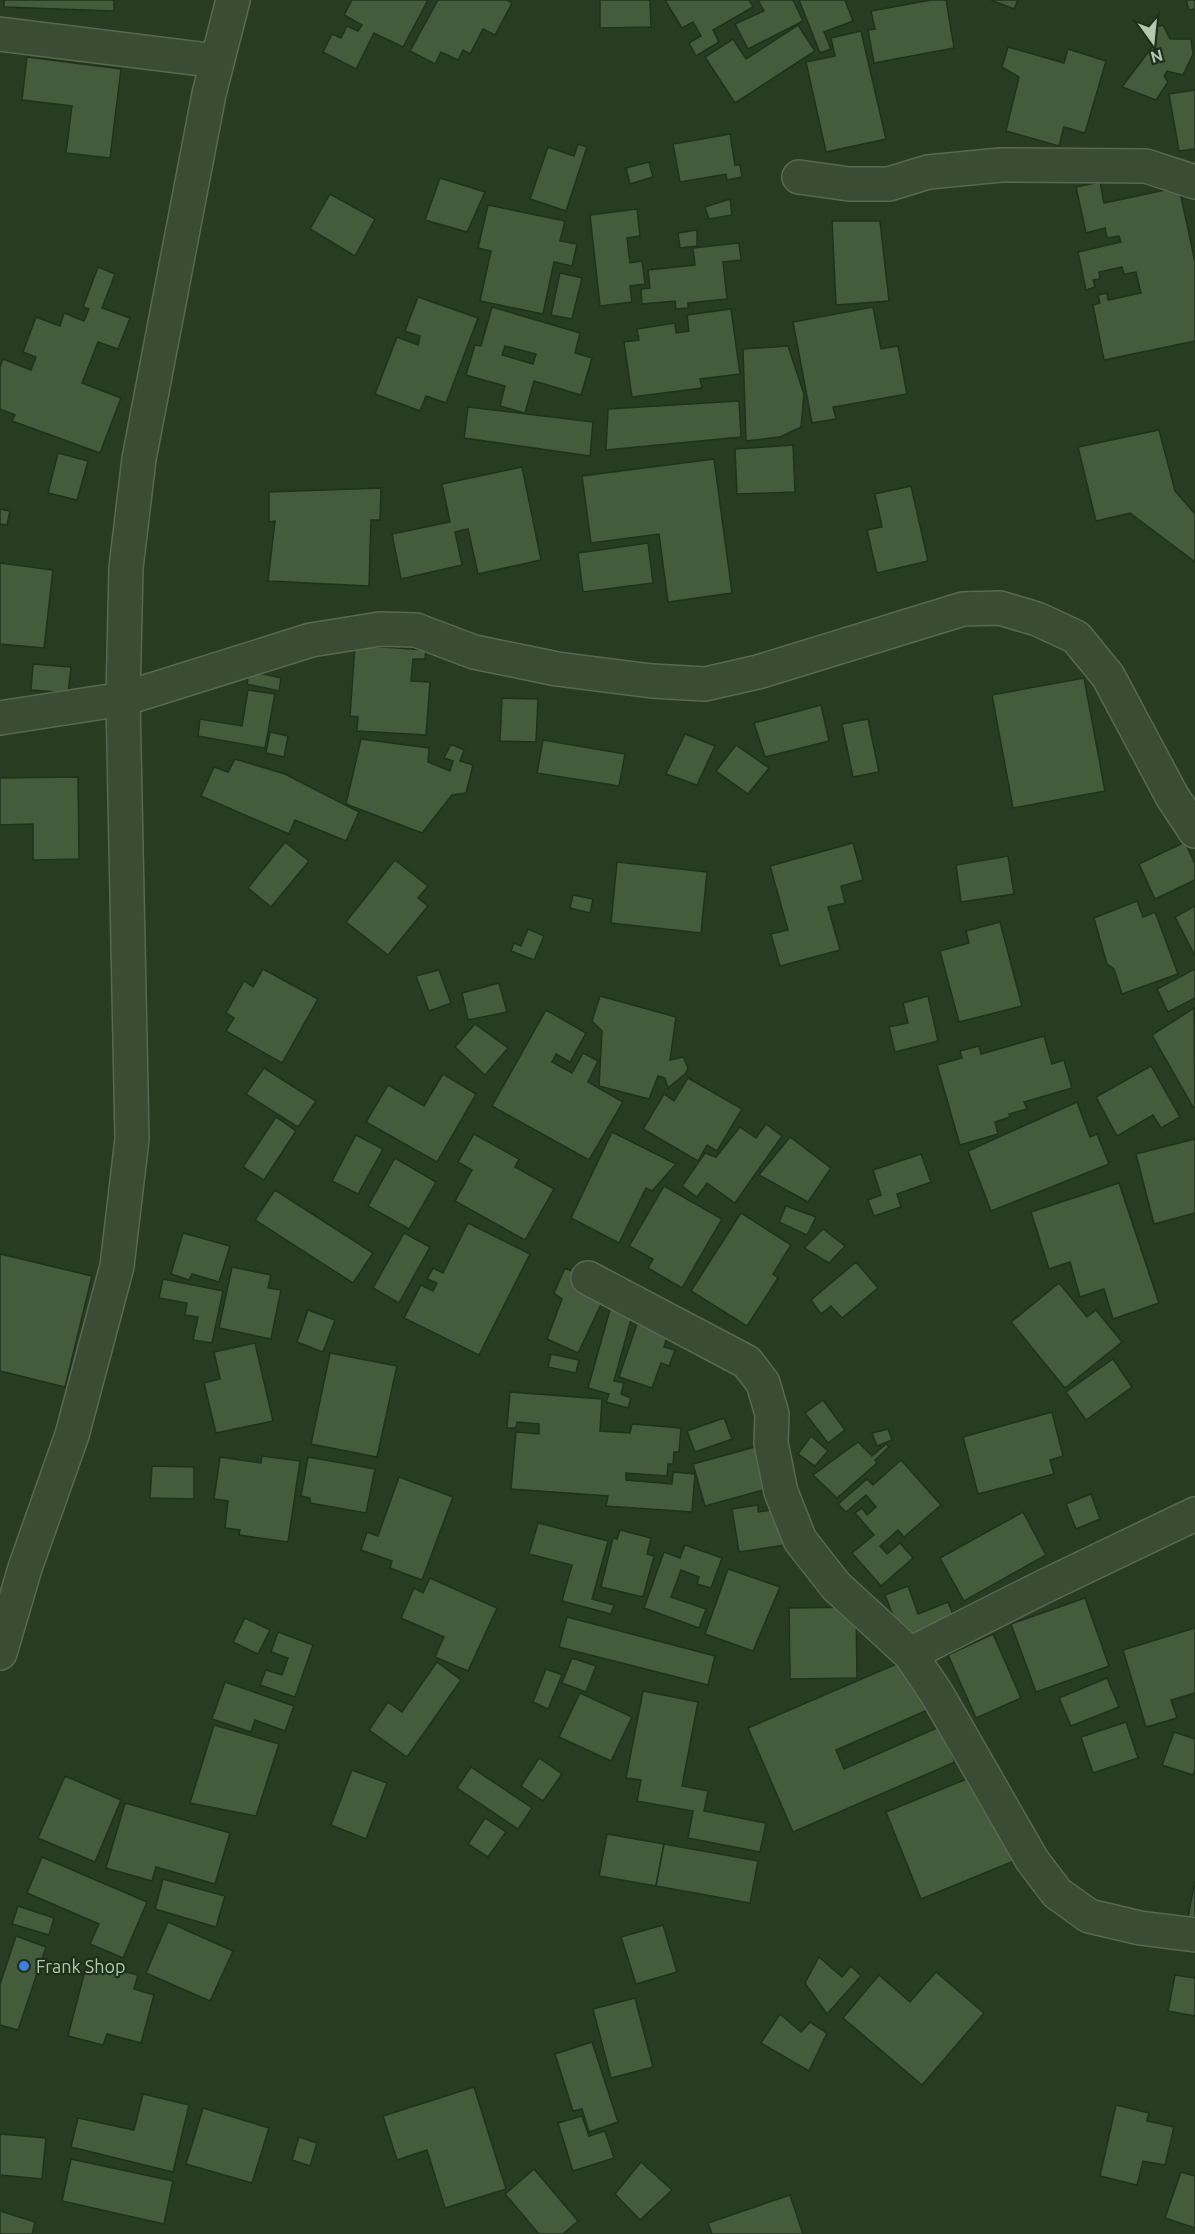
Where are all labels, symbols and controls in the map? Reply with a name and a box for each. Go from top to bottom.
north arrow [1123,12,1183,72]
text: N [1149,46,1165,67]
place label: Frank Shop [36,1956,125,1976]
marker: Frank Shop [17,1959,31,1973]

